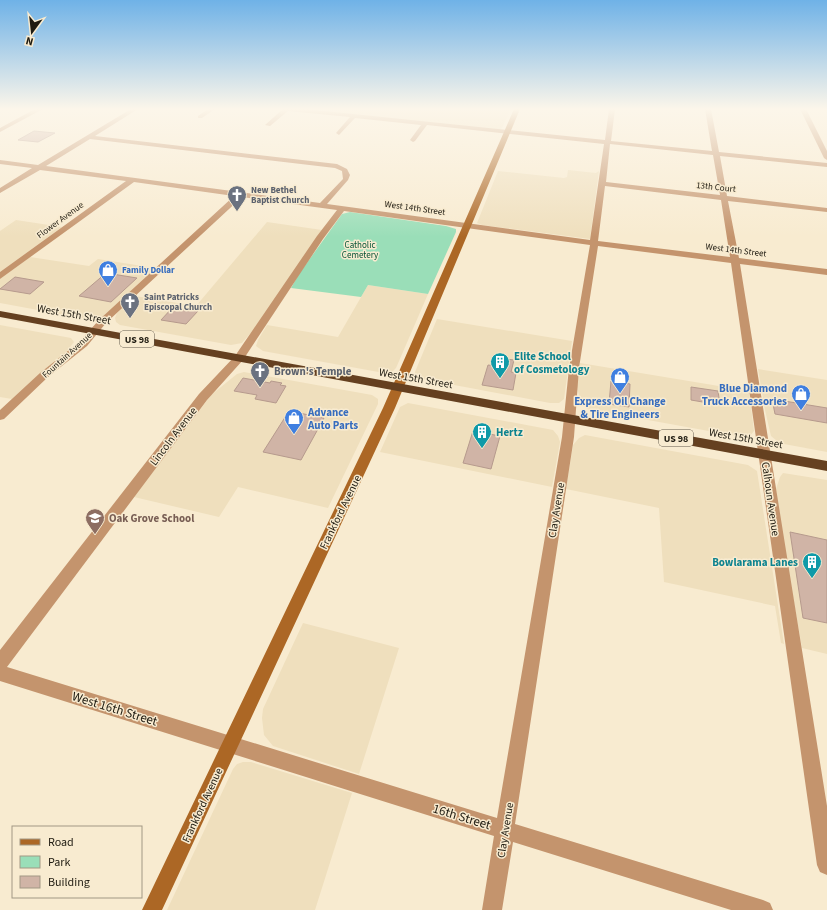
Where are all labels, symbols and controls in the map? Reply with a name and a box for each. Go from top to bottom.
north arrow [12,12,52,52]
text: N [24,33,35,49]
street label: 13th Court [695,179,736,196]
church icon: New Bethel Baptist Church [226,184,248,212]
place label: New Bethel Baptist Church [251,184,309,207]
street label: West 14th Street [384,198,446,219]
street label: Flower Avenue [34,199,87,242]
park label: Catholic Cemetery [342,239,379,262]
street label: West 14th Street [705,240,767,261]
shop icon: Family Dollar [97,259,119,287]
place label: Family Dollar [122,264,175,277]
church icon: Saint Patricks Episcopal Church [119,291,141,319]
place label: Saint Patricks Episcopal Church [144,291,212,314]
street label: West 15th Street [36,301,112,328]
street label: Fountain Avenue [40,329,96,381]
road number: US 98 [120,331,154,347]
place label: Elite School of Cosmetology [514,349,590,377]
building icon: Elite School of Cosmetology [489,351,511,379]
church icon: Brown's Temple [249,360,271,388]
place label: Brown's Temple [274,364,352,379]
street label: West 15th Street [378,365,454,392]
shop icon: Express Oil Change & Tire Engineers [609,366,631,394]
place label: Blue Diamond Truck Accessories [702,381,787,409]
shop icon: Blue Diamond Truck Accessories [790,383,812,411]
place label: Express Oil Change & Tire Engineers [574,394,666,422]
street label: Lincoln Avenue [146,404,201,469]
place label: Advance Auto Parts [307,405,358,433]
shop icon: Advance Auto Parts [283,407,305,435]
building icon: Hertz [471,421,493,449]
place label: Hertz [496,425,523,440]
street label: West 15th Street [708,425,784,452]
road number: US 98 [659,430,693,446]
street label: Calhoun Avenue [758,461,783,538]
street label: Frankford Avenue [316,472,365,552]
street label: Clay Avenue [545,481,568,539]
school or university icon: Oak Grove School [84,507,106,535]
place label: Oak Grove School [109,511,195,526]
building icon: Bowlarama Lanes [801,551,823,579]
place label: Bowlarama Lanes [712,555,798,570]
street label: West 16th Street [70,687,160,731]
street label: Frankford Avenue [179,765,227,845]
street label: 16th Street [431,800,493,834]
street label: Clay Avenue [494,801,517,859]
legend [12,826,142,898]
text: Road [48,834,74,851]
text: Park [48,854,70,871]
text: Building [48,874,90,891]

